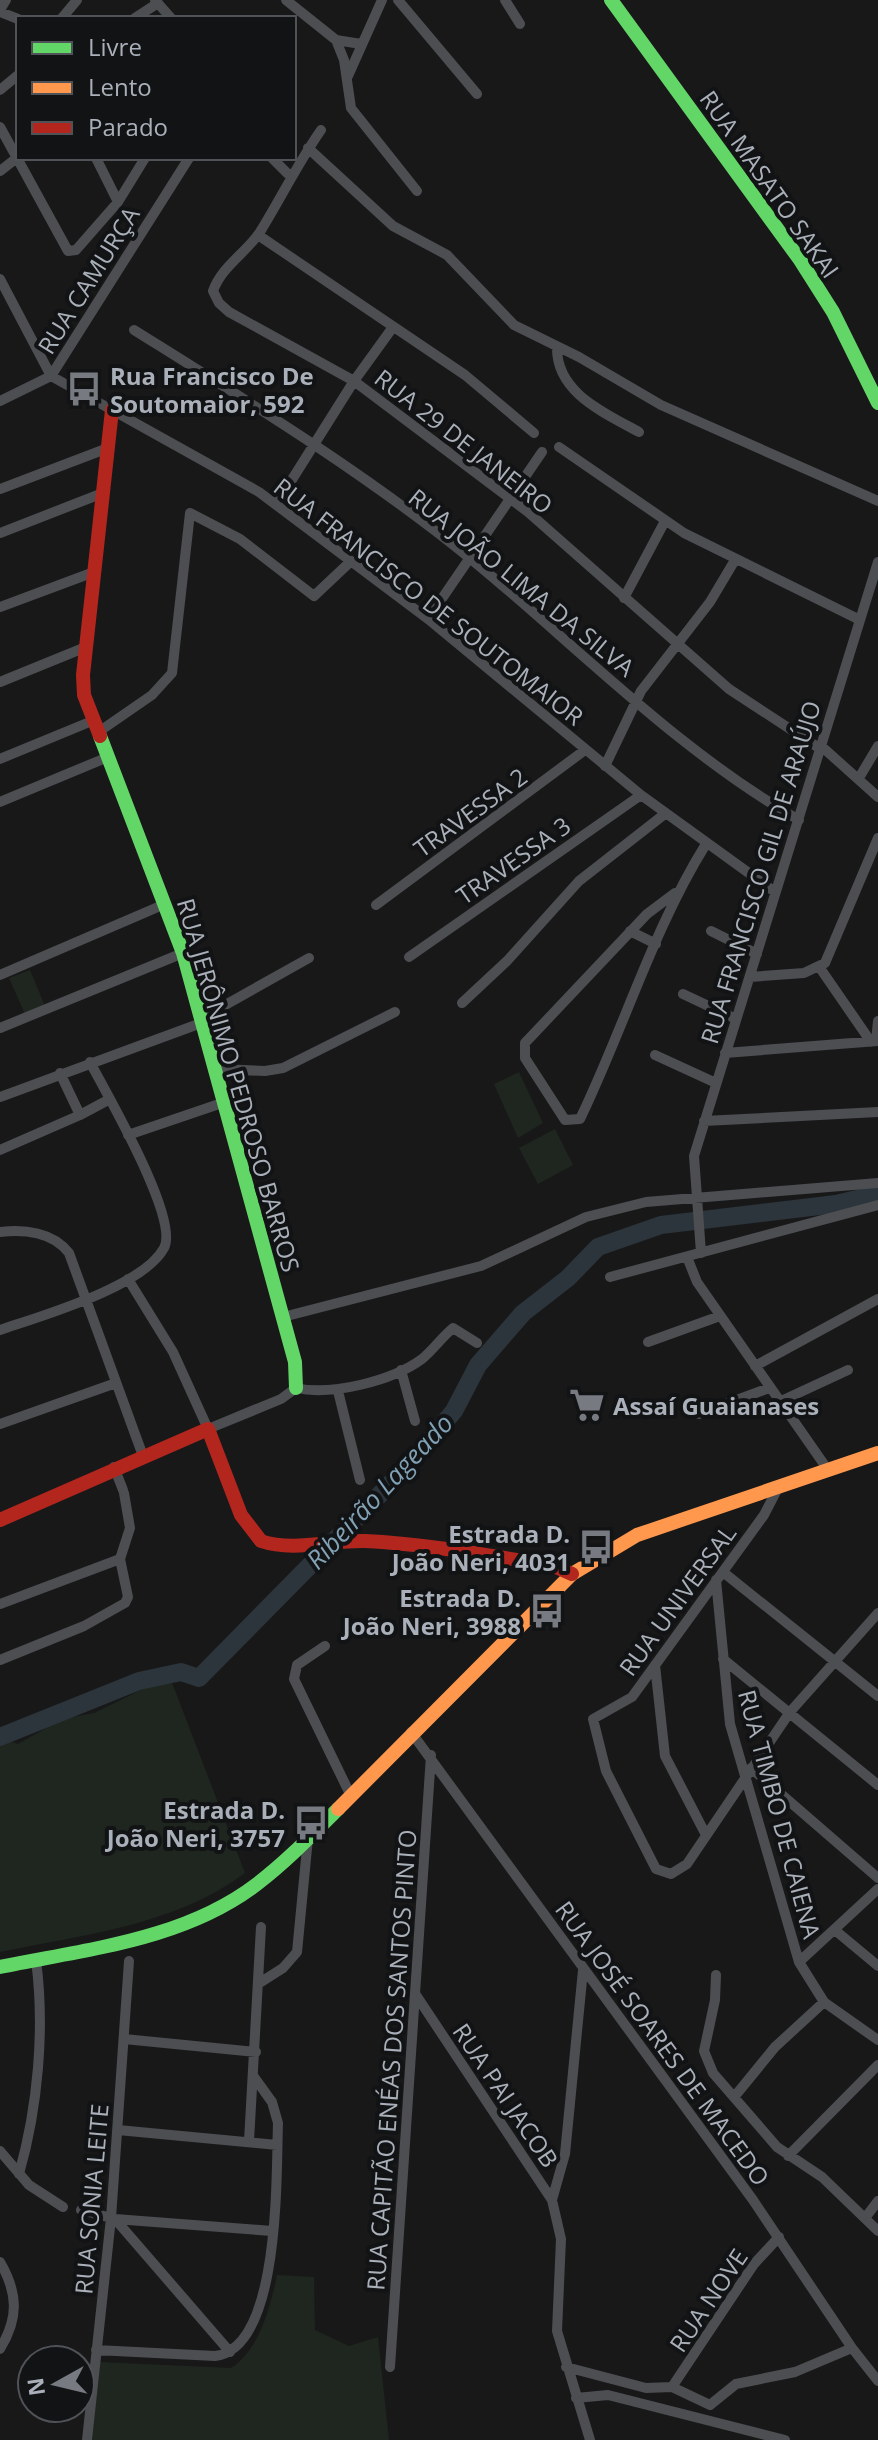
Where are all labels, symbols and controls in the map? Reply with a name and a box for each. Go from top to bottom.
legend [16,16,296,160]
text: Livre [88,30,142,63]
text: Lento [88,70,152,103]
street label: RUA MASATO SAKAI [693,84,847,284]
text: Parado [88,110,168,143]
street label: RUA CAMURÇA [29,199,147,360]
place label: Rua Francisco De Soutomaior, 592 [110,359,314,420]
street label: RUA 29 DE JANEIRO [368,361,560,521]
bus stop icon: Rua Francisco De Soutomaior, 592 [65,370,103,408]
street label: RUA FRANCISCO DE SOUTOMAIOR [267,470,591,732]
street label: RUA JOÃO LIMA DA SILVA [402,480,643,684]
street label: RUA FRANCISCO GIL DE ARAÚJO [692,697,828,1047]
street label: TRAVESSA 2 [407,760,533,864]
street label: TRAVESSA 3 [449,809,577,911]
street label: RUA JERÔNIMO PEDROSO BARROS [170,894,308,1276]
supermarket icon: Assaí Guaianases [568,1386,606,1424]
place label: Assaí Guaianases [613,1389,819,1422]
water label: Ribeirão Lageado [298,1405,460,1577]
place label: Estrada D. João Neri, 4031 [390,1517,570,1578]
street label: RUA UNIVERSAL [611,1518,743,1682]
bus stop icon: Estrada D. João Neri, 4031 [577,1528,615,1566]
place label: Estrada D. João Neri, 3988 [341,1581,521,1642]
bus stop icon: Estrada D. João Neri, 3988 [528,1592,566,1630]
street label: RUA TIMBO DE CAIENA [731,1686,829,1943]
place label: Estrada D. João Neri, 3757 [105,1793,285,1854]
bus stop icon: Estrada D. João Neri, 3757 [292,1804,330,1842]
street label: RUA CAPITÃO ENÉAS DOS SANTOS PINTO [358,1828,424,2292]
street label: RUA JOSÉ SOARES DE MACEDO [548,1894,778,2192]
street label: RUA PAI JACOB [446,2016,566,2174]
street label: RUA SONIA LEITE [66,2102,116,2296]
street label: RUA NOVE [661,2242,755,2358]
north arrow [16,2344,96,2424]
text: N [19,2376,51,2398]

